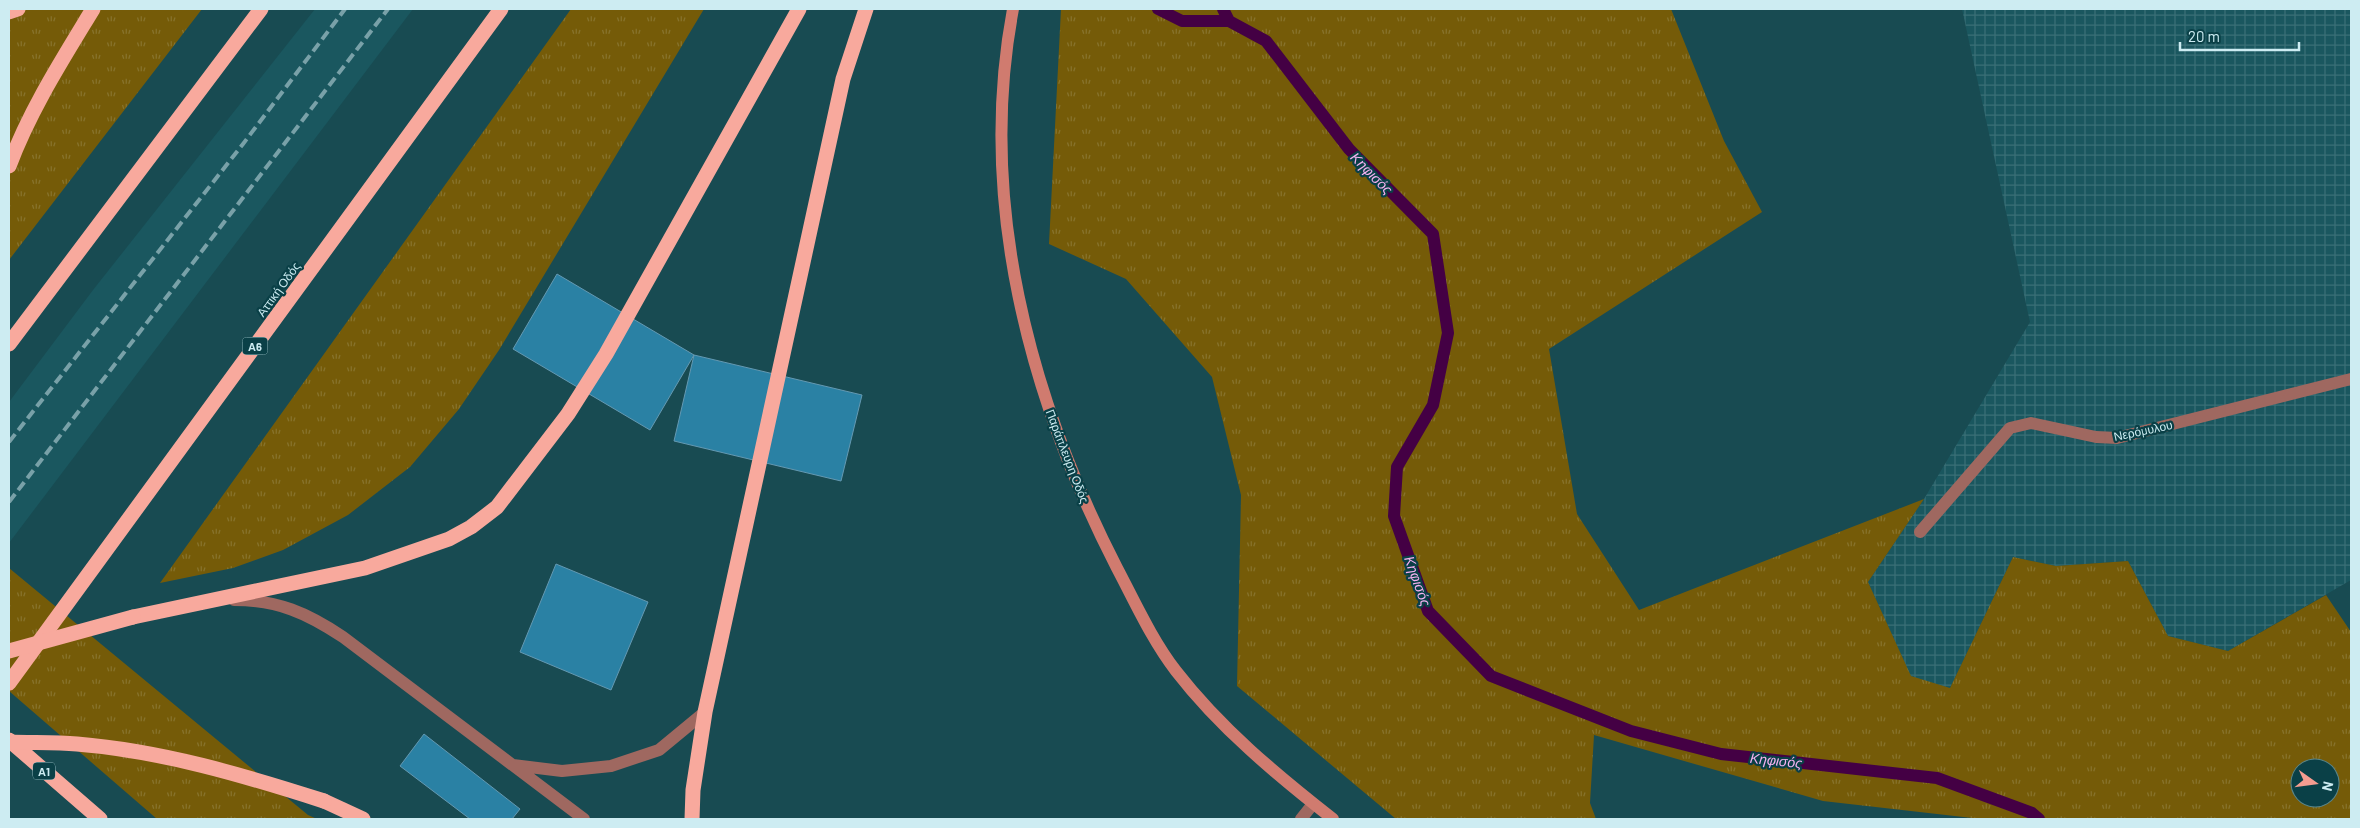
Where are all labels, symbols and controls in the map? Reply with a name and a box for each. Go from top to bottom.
scale bar [2180,20,2299,52]
text: 20 m [2188,27,2220,45]
water label: Κηφισός [1347,148,1397,198]
street label: Αττική Οδός [254,259,303,319]
road number: Α6 [242,338,268,354]
street label: Παράπλευρη Οδός [1043,407,1092,505]
street label: Νερόμυλου [2112,417,2174,444]
water label: Κηφισός [1401,553,1435,609]
water label: Κηφισός [1749,749,1803,771]
north arrow [2290,758,2340,808]
road number: Α1 [33,762,55,779]
text: N [2319,780,2337,793]

